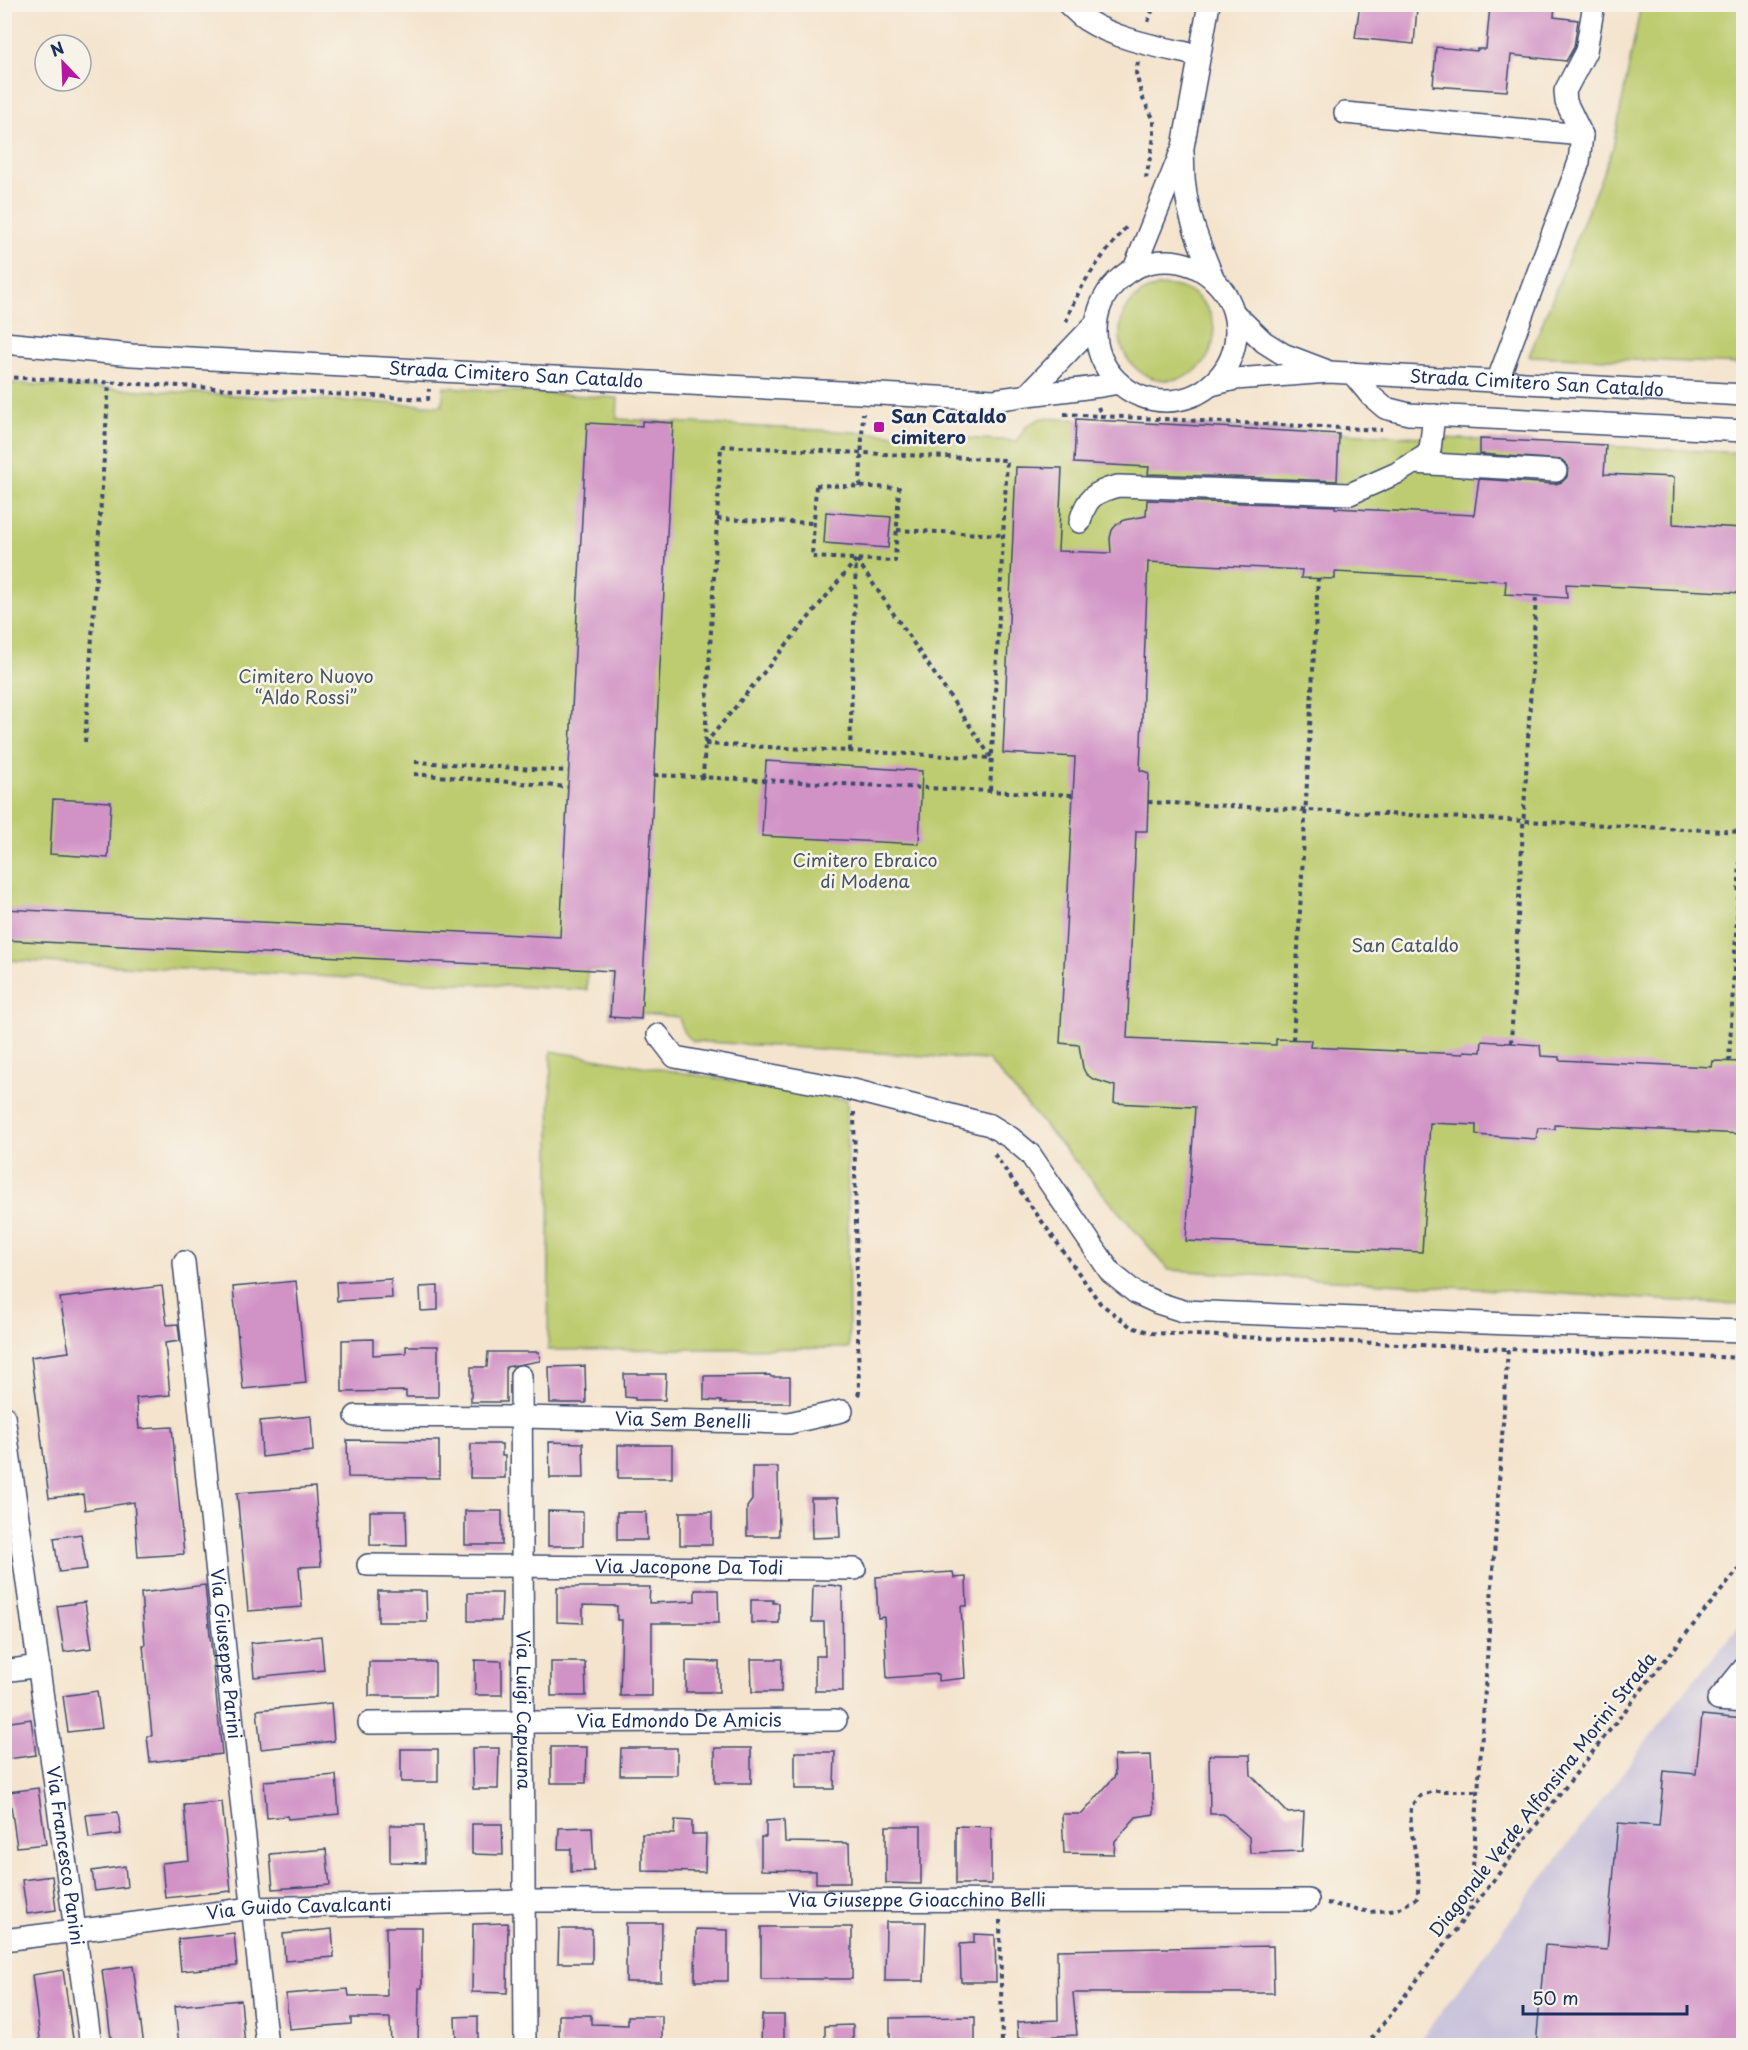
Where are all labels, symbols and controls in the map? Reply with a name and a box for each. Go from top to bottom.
north arrow [33,33,93,93]
text: N [46,35,67,62]
street label: Strada Cimitero San Cataldo [388,353,644,394]
street label: Strada Cimitero San Cataldo [1409,361,1665,403]
place label: San Cataldo cimitero [891,402,1007,450]
marker: San Cataldo cimitero [872,420,886,434]
park label: Cimitero Nuovo “Aldo Rossi” [238,662,374,710]
park label: Cimitero Ebraico di Modena [792,846,938,894]
park label: San Cataldo [1351,931,1459,958]
street label: Via Sem Benelli [615,1404,751,1434]
street label: Via Jacopone Da Todi [595,1552,783,1580]
street label: Via Giuseppe Parini [205,1567,249,1740]
street label: Via Luigi Capuana [511,1630,538,1791]
street label: Diagonale Verde Alfonsina Morini Strada [1422,1645,1662,1943]
street label: Via Edmondo De Amicis [576,1705,782,1734]
street label: Via Francesco Panini [40,1764,92,1947]
street label: Via Giuseppe Gioacchino Belli [788,1885,1046,1913]
street label: Via Guido Cavalcanti [205,1889,392,1926]
scale bar [1523,1978,1686,2016]
text: 50 m [1532,1984,1579,2011]

